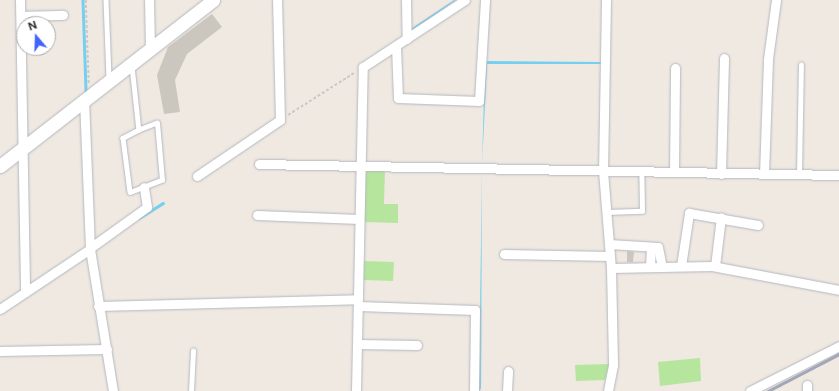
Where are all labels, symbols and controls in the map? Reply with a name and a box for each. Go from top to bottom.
north arrow [16,16,56,56]
text: N [26,19,38,33]

